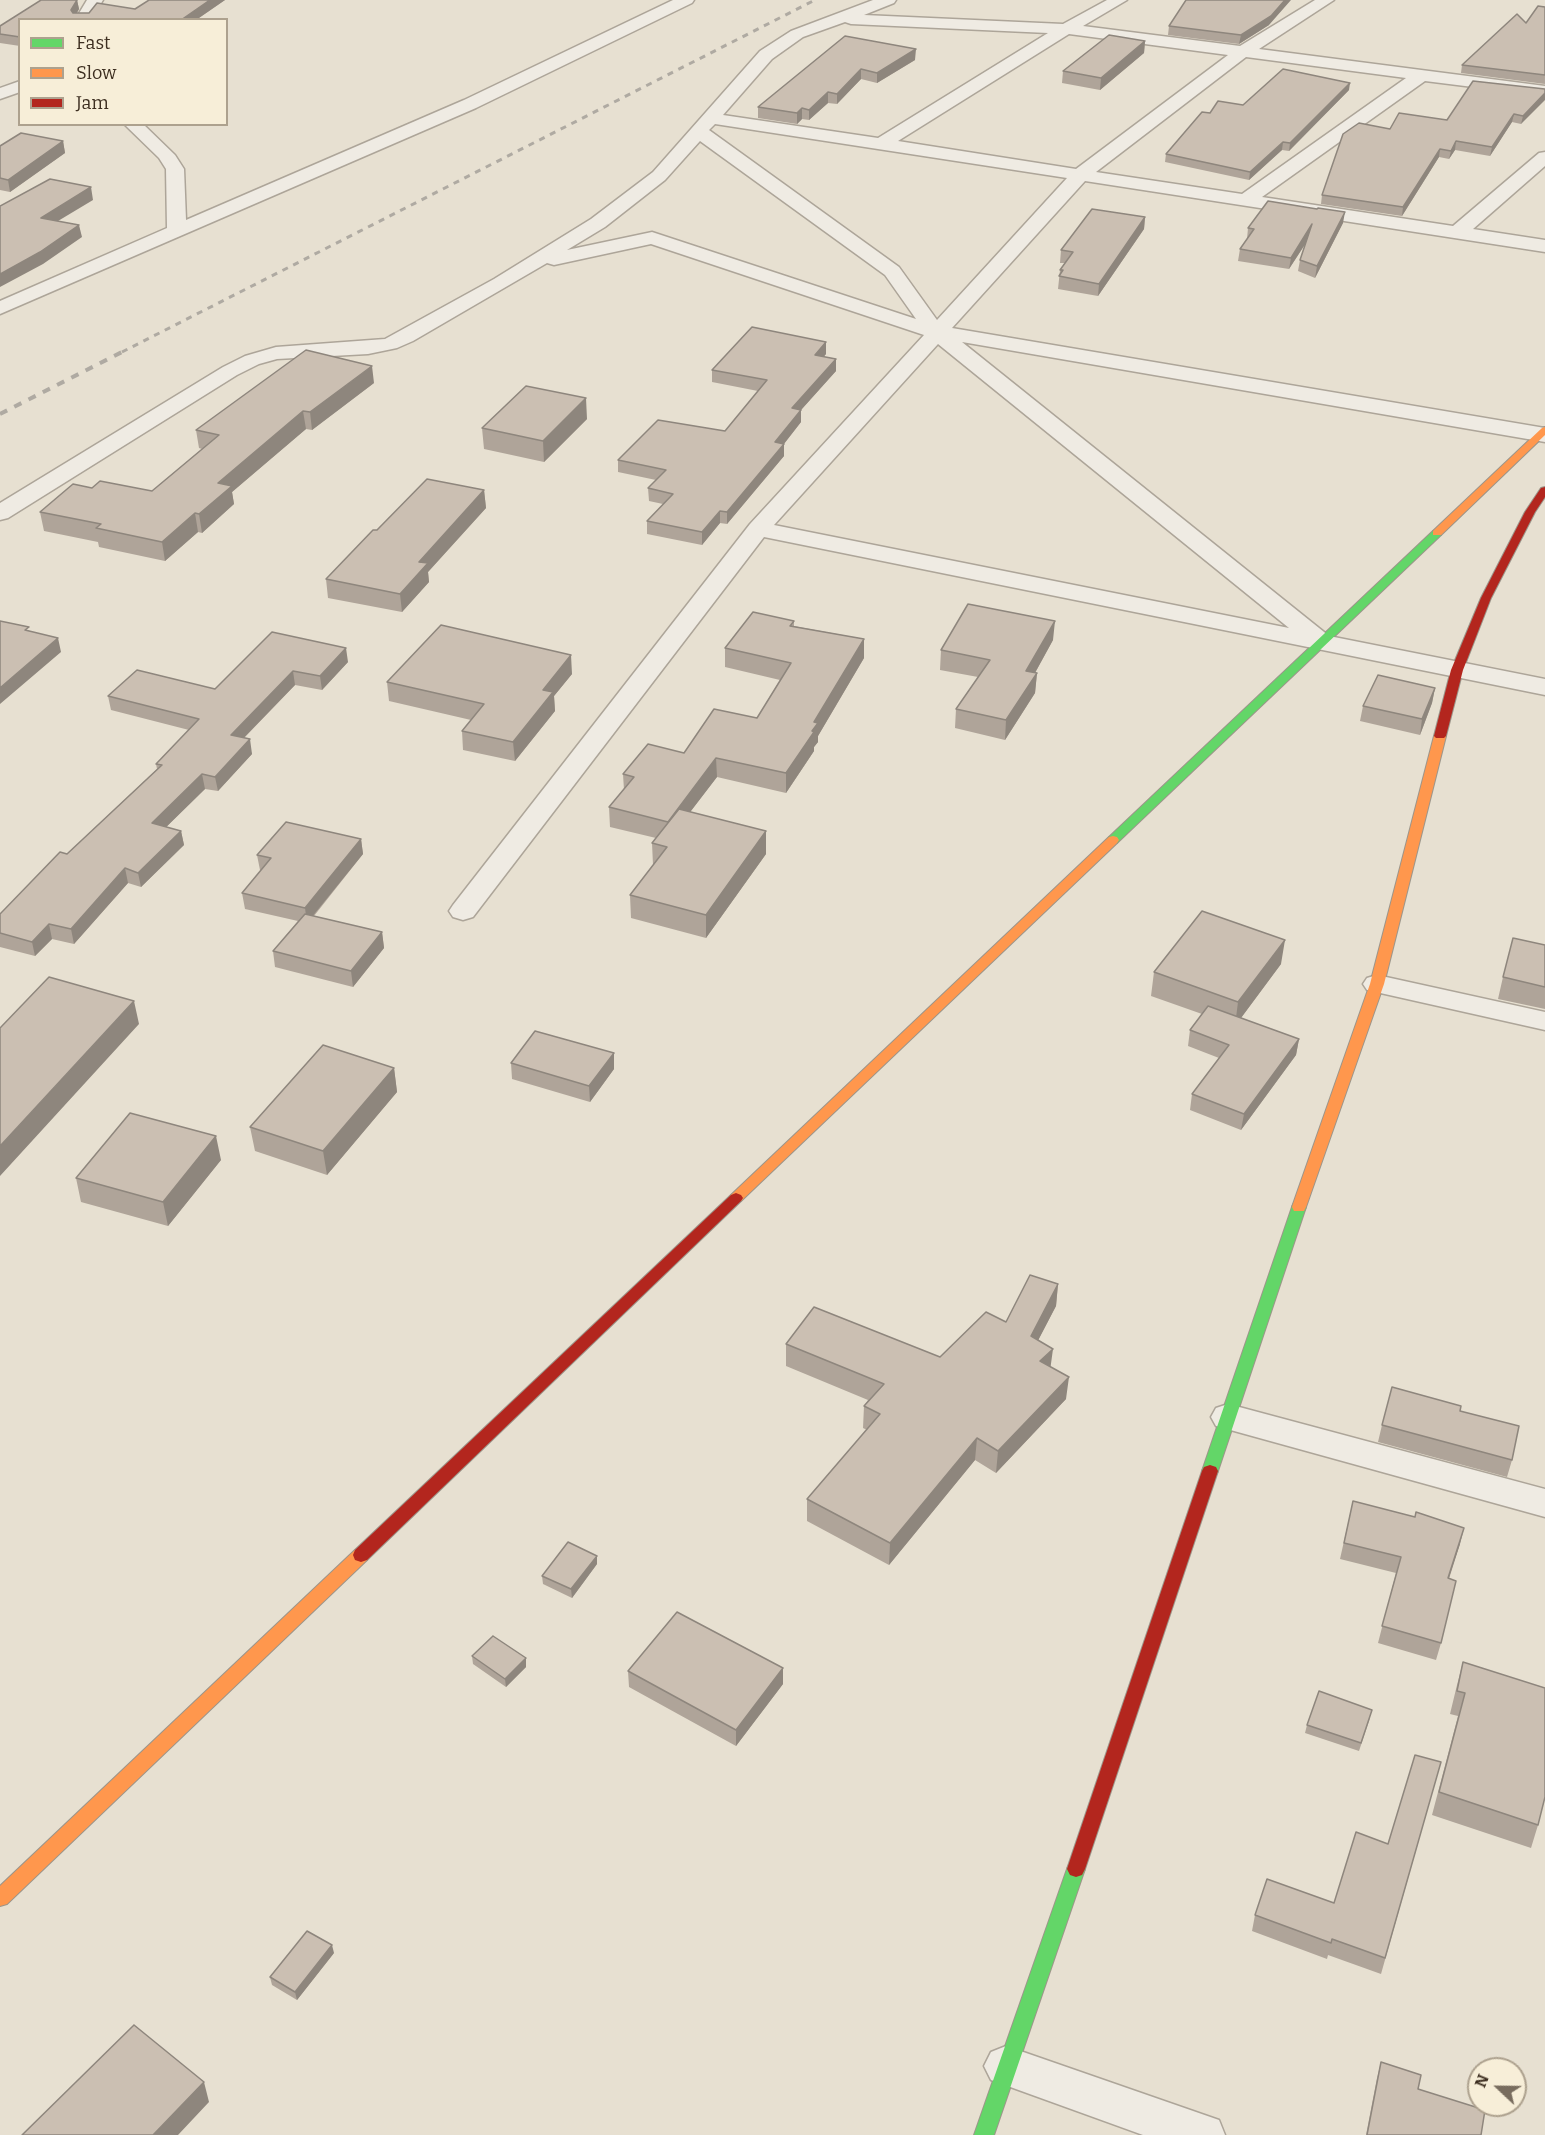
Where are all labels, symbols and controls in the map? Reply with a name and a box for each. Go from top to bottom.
legend [18,18,228,126]
text: Fast [76,32,111,54]
text: Slow [76,62,116,84]
text: Jam [76,92,109,114]
north arrow [1467,2057,1527,2117]
text: N [1471,2072,1493,2090]

